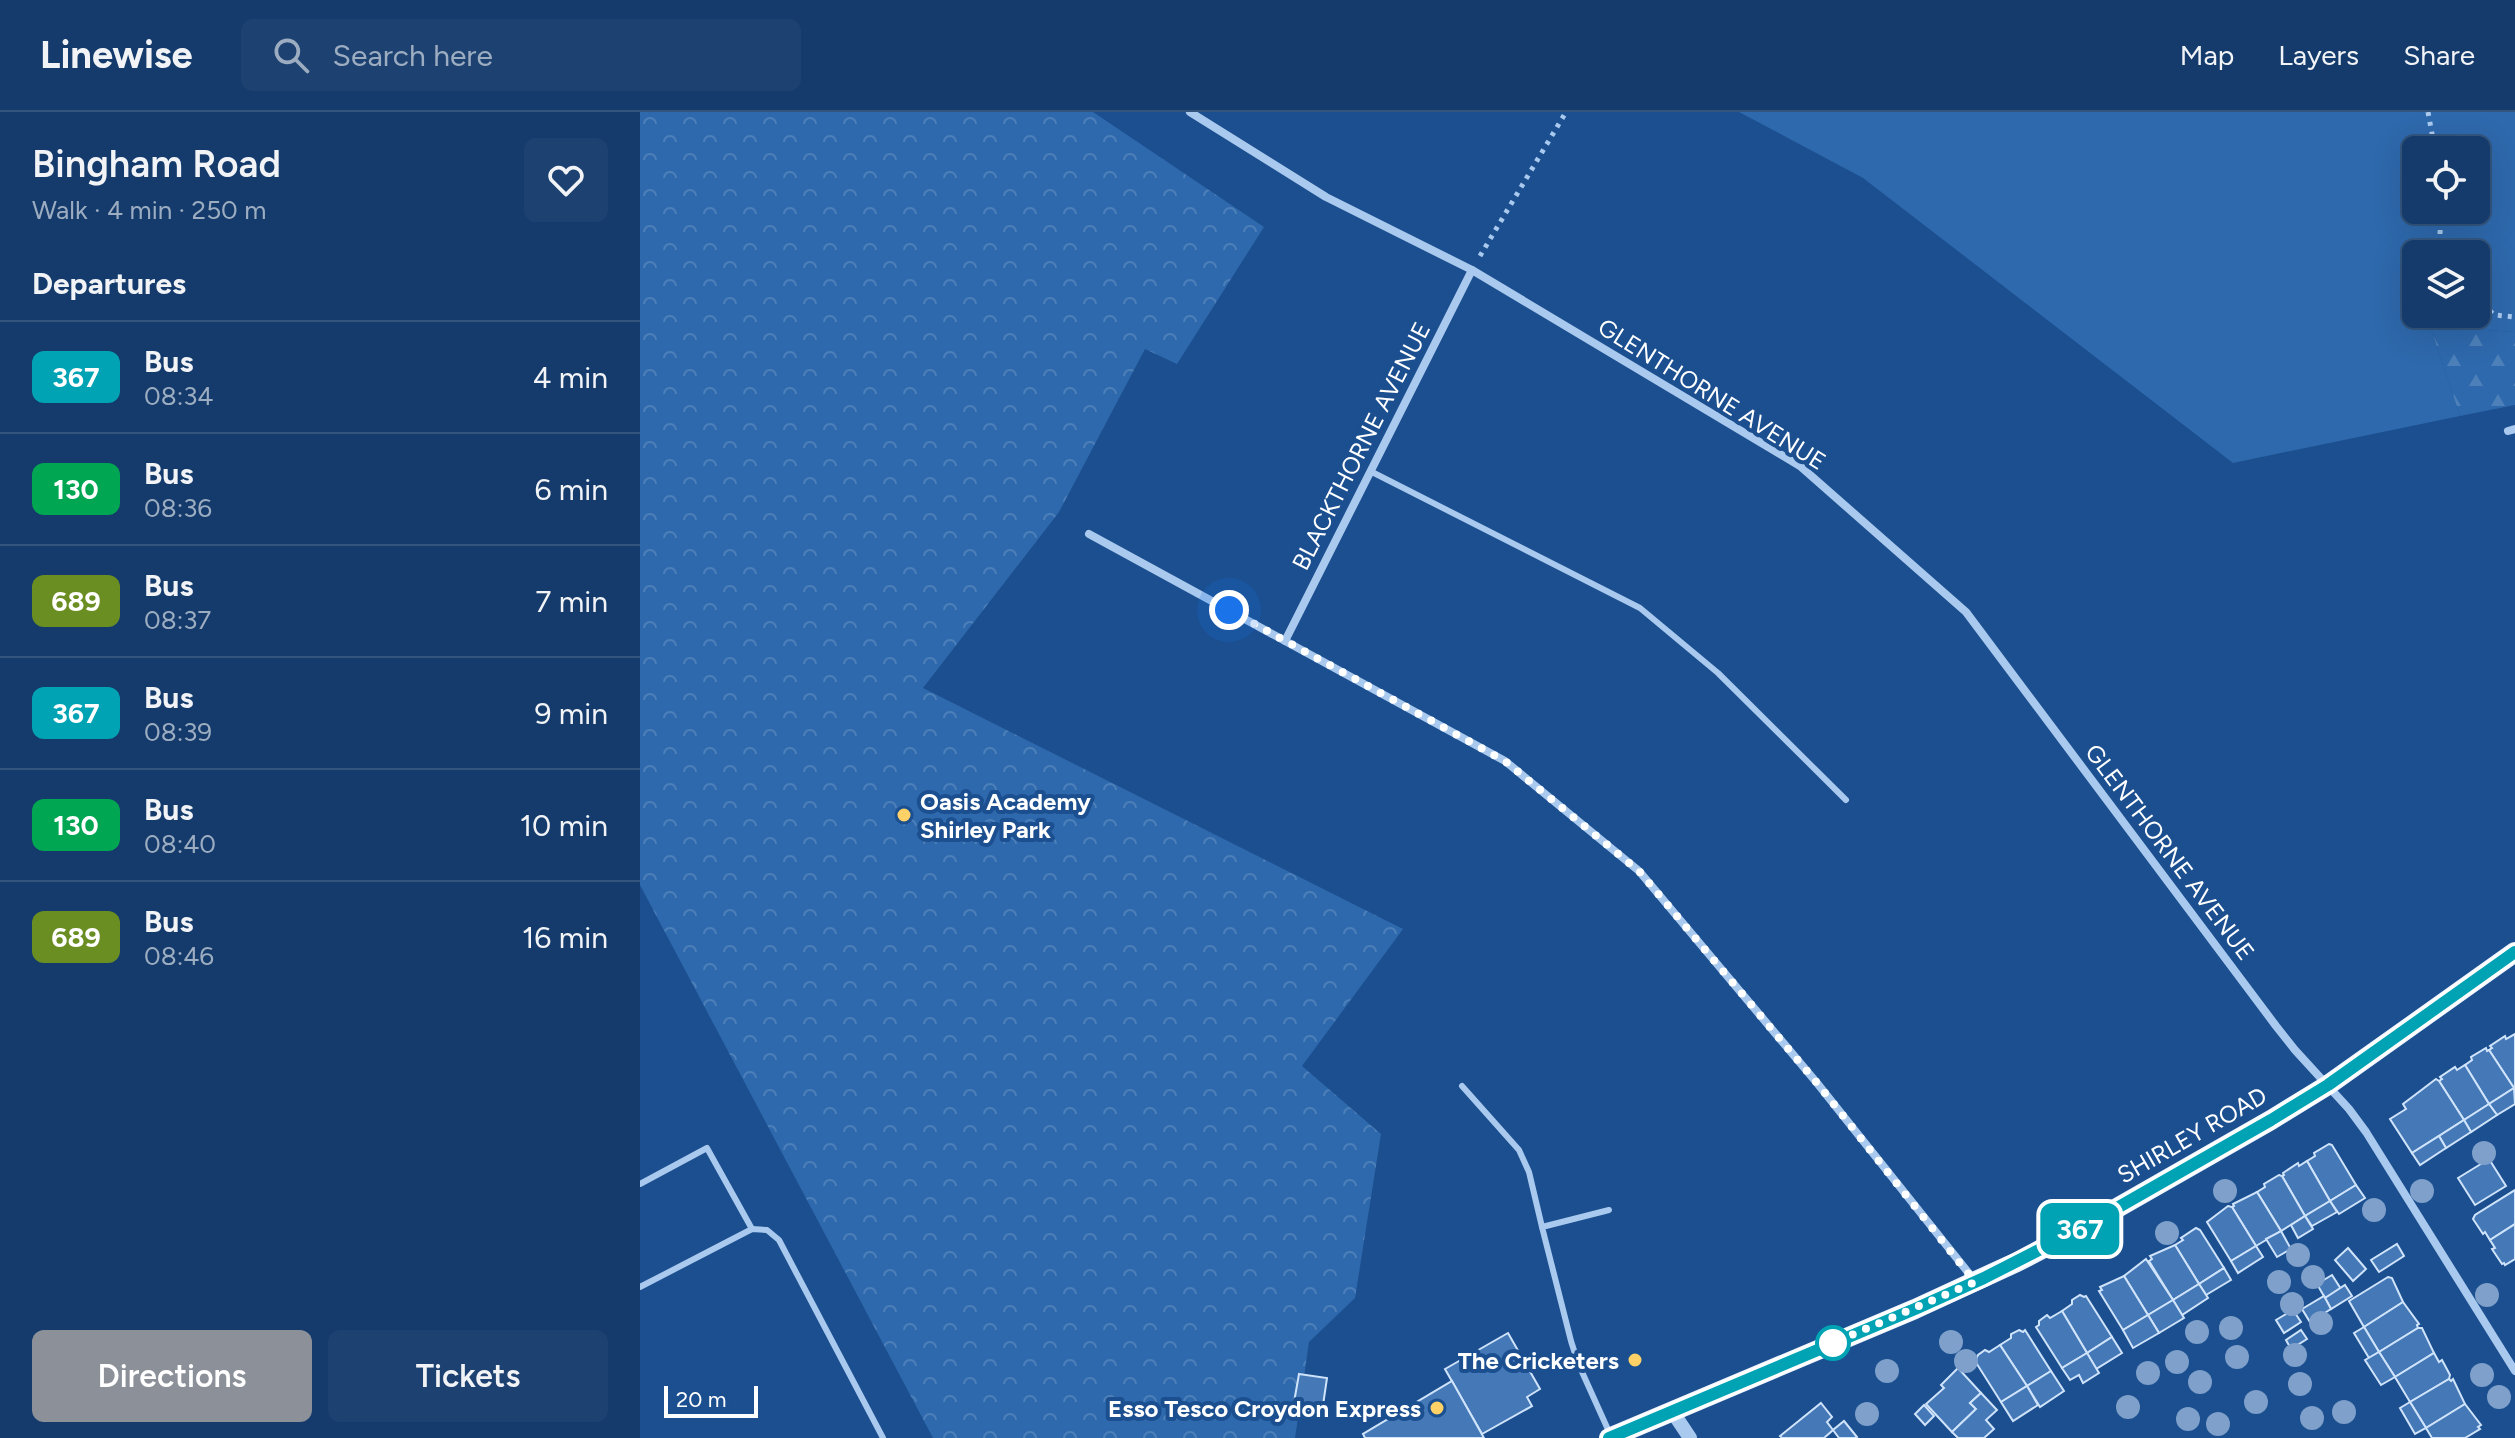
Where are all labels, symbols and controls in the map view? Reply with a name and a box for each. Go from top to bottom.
search box [241,19,801,91]
text: Linewise [40,32,193,78]
icon: search [269,33,313,77]
text: Search here [333,37,493,74]
text: Map [2180,38,2234,72]
text: Layers [2278,38,2359,72]
text: Share [2403,38,2475,72]
map controls [2402,136,2490,328]
button: locate [2402,136,2490,224]
button: heart [524,138,608,222]
text: Bingham Road [32,141,281,187]
text: Walk · 4 min · 250 m [32,194,266,226]
button: layers [2402,240,2490,328]
text: Departures [32,265,186,302]
street label: GLENTHORNE AVENUE [1593,312,1831,476]
street label: BLACKTHORNE AVENUE [1286,317,1436,575]
text: Bus [144,343,193,380]
text: 4 min [533,359,608,396]
text: 367 [52,360,100,394]
text: 08:34 [144,380,214,412]
text: Bus [144,455,193,492]
text: 6 min [534,471,608,508]
text: 130 [53,472,99,506]
text: 08:36 [144,492,212,524]
text: Bus [144,567,193,604]
text: 7 min [535,583,608,620]
text: 689 [51,584,101,618]
your location [1209,590,1249,630]
text: 08:37 [144,604,211,636]
text: Bus [144,679,193,716]
text: 9 min [534,695,608,732]
text: 367 [52,696,100,730]
text: 08:39 [144,716,212,748]
street label: GLENTHORNE AVENUE [2079,738,2261,966]
place label: Oasis Academy Shirley Park [920,787,1091,844]
text: Bus [144,791,193,828]
marker: Oasis Academy Shirley Park [895,806,913,824]
text: 10 min [520,807,608,844]
text: 130 [53,808,99,842]
text: 08:40 [144,828,216,860]
text: Bus [144,903,193,940]
text: 16 min [522,919,608,956]
text: 689 [51,920,101,954]
text: 08:46 [144,940,214,972]
street label: SHIRLEY ROAD [2112,1080,2272,1190]
line badge: 367 [2034,1203,2126,1255]
text: 367 [2056,1212,2104,1246]
unlabelled marker [1816,1326,1850,1360]
button: Directions [32,1330,312,1422]
button: Tickets [328,1330,608,1422]
place label: The Cricketers [1458,1346,1619,1375]
marker: The Cricketers [1626,1351,1644,1369]
scale bar [664,1382,758,1418]
text: 20 m [676,1386,727,1413]
place label: Esso Tesco Croydon Express [1108,1394,1421,1423]
marker: Esso Tesco Croydon Express [1428,1399,1446,1417]

